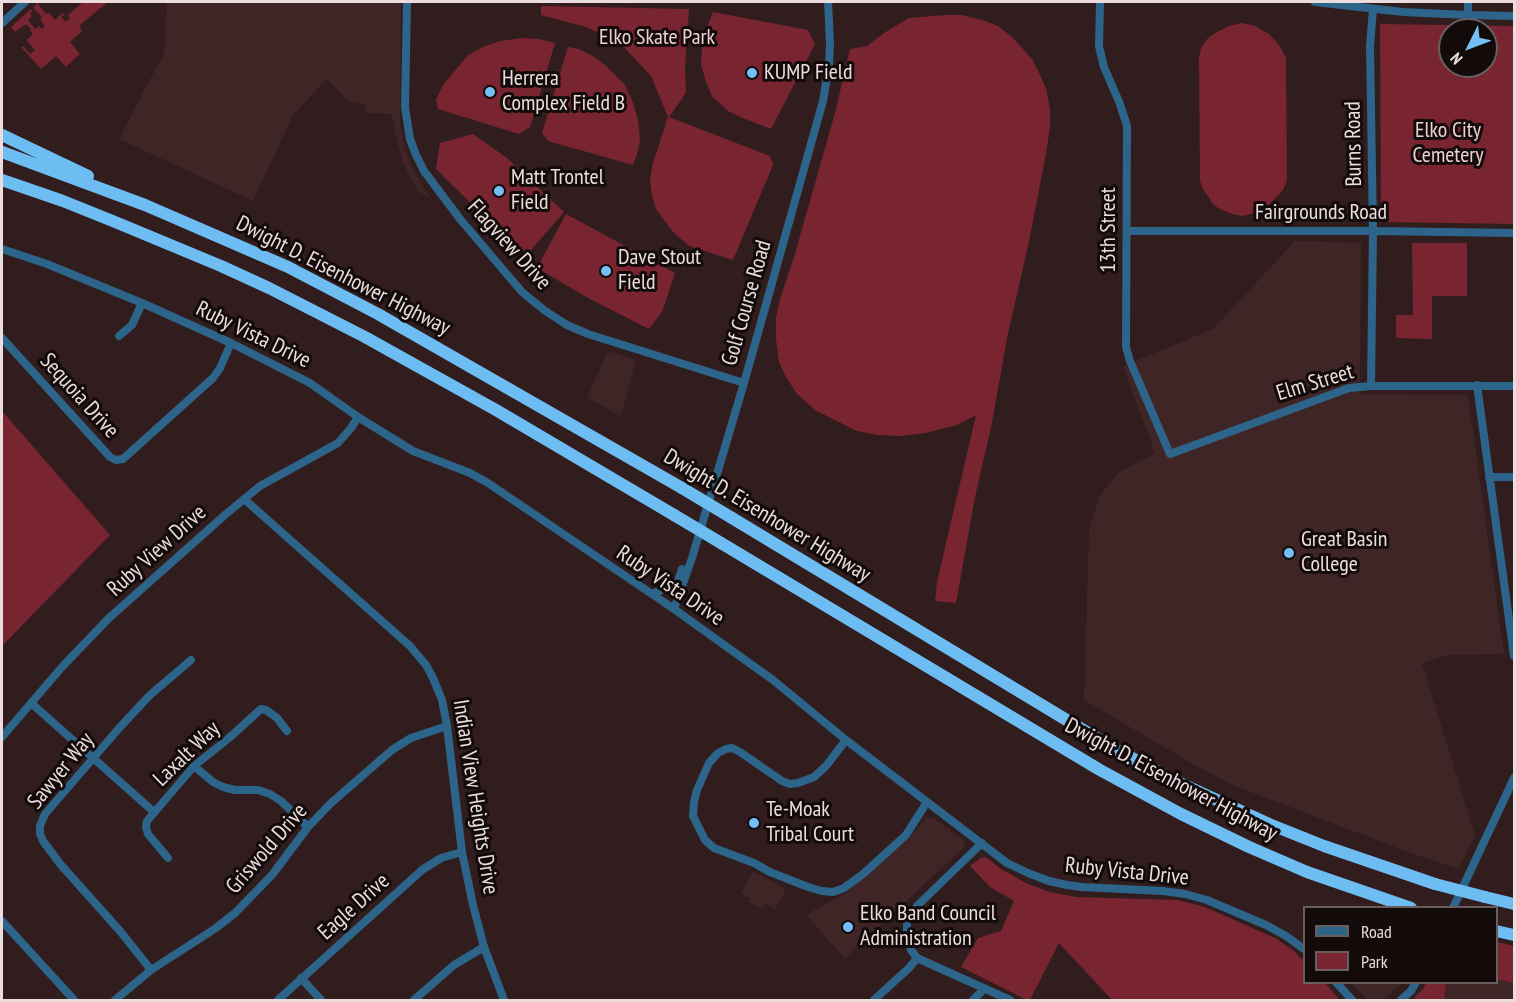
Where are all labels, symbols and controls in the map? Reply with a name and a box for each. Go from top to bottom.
north arrow [1438,18,1498,78]
park label: Elko Skate Park [599,25,715,51]
text: N [1446,49,1466,69]
place label: KUMP Field [764,60,853,86]
place label: Herrera Complex Field B [502,66,625,118]
marker: KUMP Field [745,66,759,80]
marker: Herrera Complex Field B [483,85,497,99]
street label: Burns Road [1340,101,1368,187]
park label: Elko City Cemetery [1412,118,1484,170]
place label: Matt Trontel Field [511,165,604,216]
marker: Matt Trontel Field [492,184,506,198]
street label: 13th Street [1096,187,1122,273]
street label: Flagview Drive [462,194,556,296]
street label: Fairgrounds Road [1255,200,1387,226]
street label: Dwight D. Eisenhower Highway [232,211,454,341]
street label: Golf Course Road [717,237,777,369]
place label: Dave Stout Field [618,245,701,296]
marker: Dave Stout Field [599,264,613,278]
street label: Ruby Vista Drive [191,296,315,374]
street label: Sequoia Drive [34,348,124,444]
street label: Elm Street [1273,359,1357,407]
street label: Dwight D. Eisenhower Highway [659,444,875,588]
street label: Ruby View Drive [102,500,212,602]
place label: Great Basin College [1301,527,1387,578]
street label: Ruby Vista Drive [611,540,729,632]
marker: Great Basin College [1282,546,1296,560]
street label: Indian View Heights Drive [447,698,503,896]
street label: Dwight D. Eisenhower Highway [1060,713,1282,847]
street label: Laxalt Way [148,716,226,792]
street label: Sawyer Way [22,728,100,814]
place label: Te-Moak Tribal Court [766,797,854,848]
street label: Griswold Drive [221,799,313,899]
marker: Te-Moak Tribal Court [747,816,761,830]
street label: Ruby Vista Drive [1064,852,1190,892]
street label: Eagle Drive [313,868,395,946]
place label: Elko Band Council Administration [860,901,996,952]
legend [1303,906,1498,984]
marker: Elko Band Council Administration [841,920,855,934]
text: Road [1361,920,1392,943]
text: Park [1361,950,1388,973]

